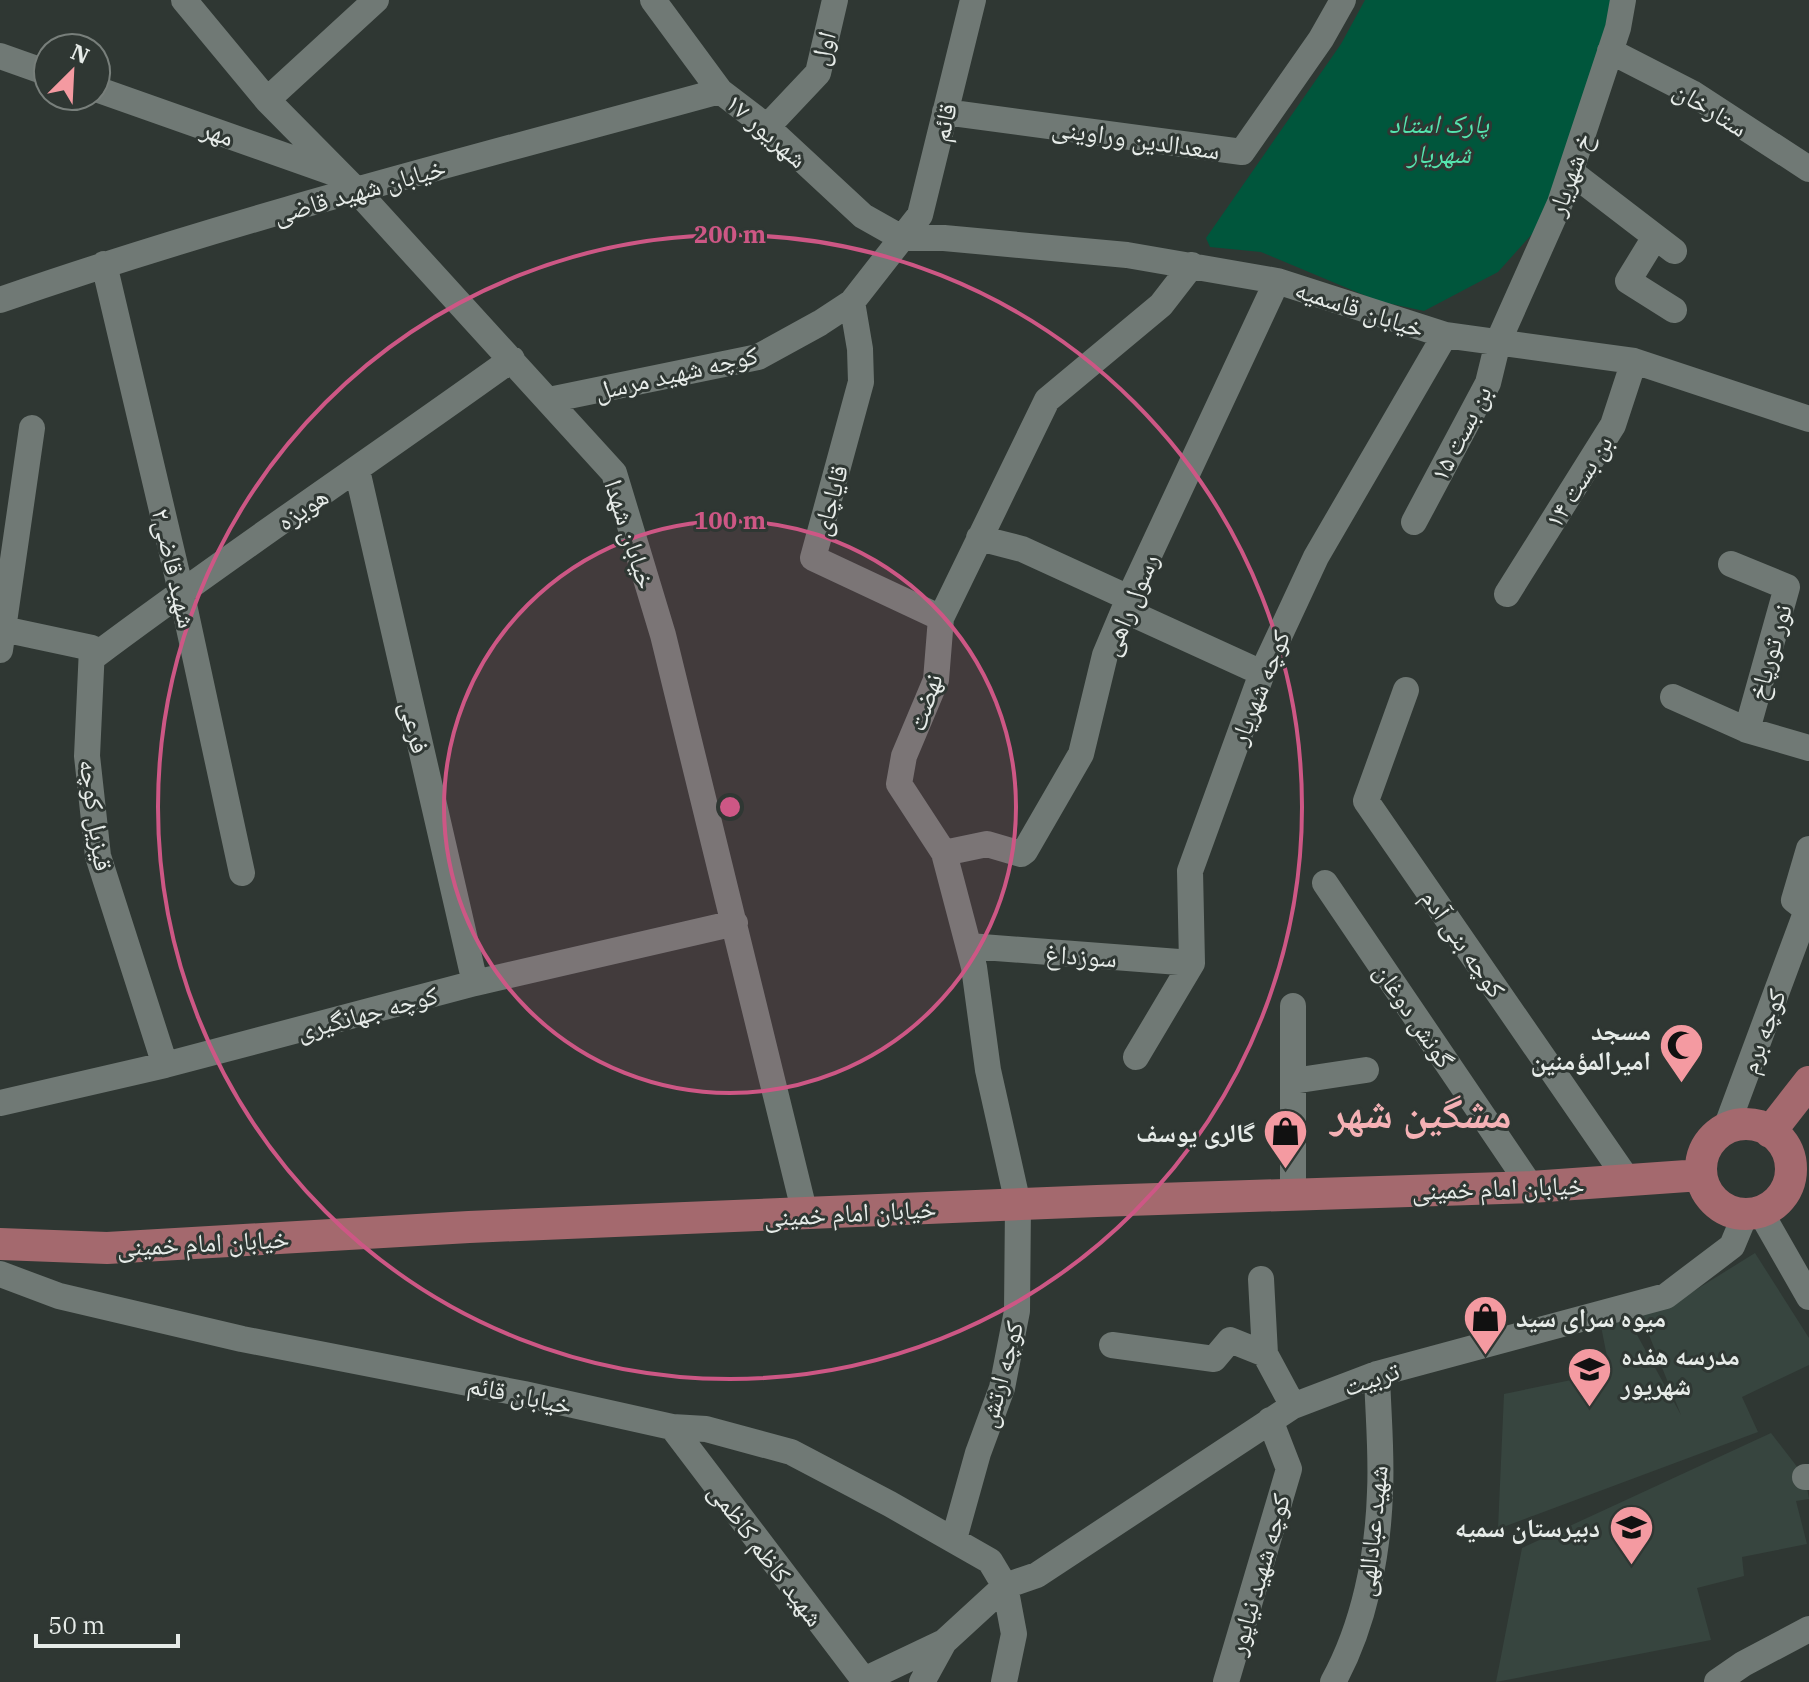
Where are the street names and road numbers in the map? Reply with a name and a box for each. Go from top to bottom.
street label: اول [801,27,843,69]
street label: ستارخان [1667,72,1755,144]
street label: ۱۷ شهریور [719,85,815,175]
street label: قائم [922,99,965,145]
street label: سعدالدین وراوینی [1050,109,1222,167]
street label: مهر [196,110,239,153]
street label: خ شهریار [1538,128,1600,221]
street label: خیابان شهید قاضی [269,149,449,231]
street label: خیابان قاسمیه [1291,271,1429,345]
street label: کوچه شهید مرسل [591,337,761,407]
street label: بن بست ۱۵ [1421,379,1499,487]
street label: بن بست ۱۴ [1536,428,1620,534]
street label: قایاچای [803,461,855,539]
street label: خیابان شهدا [597,475,665,593]
street label: هویزه [270,478,334,538]
street label: شهید قاضی۲ [145,505,205,631]
street label: رسول راهی [1092,548,1166,660]
street label: نور تورپاخ [1739,600,1799,704]
street label: کوچه شهریار [1220,625,1297,750]
street label: نهضت [898,669,950,735]
street label: فرعی [394,698,438,756]
street label: قیزیل کوچه [72,757,122,873]
street label: کوچه بنی آدم [1412,882,1514,1005]
street label: سوزداغ [1044,936,1118,974]
street label: گونش دوغان [1367,956,1463,1075]
street label: کوچه جهانگیری [292,977,442,1047]
street label: کوچه برم [1731,984,1795,1079]
street label: خیابان امام خمینی [1411,1167,1585,1209]
street label: خیابان امام خمینی [763,1190,937,1235]
street label: خیابان امام خمینی [116,1220,290,1265]
street label: کوچه ارتش [969,1317,1031,1431]
street label: تربیت [1338,1353,1404,1403]
street label: خیابان قائم [464,1366,575,1423]
street label: شهید عبادالهی [1347,1463,1395,1599]
street label: شهید کاظم کاظمی [701,1475,832,1634]
street label: کوچه شهید نیاپور [1218,1489,1298,1660]

